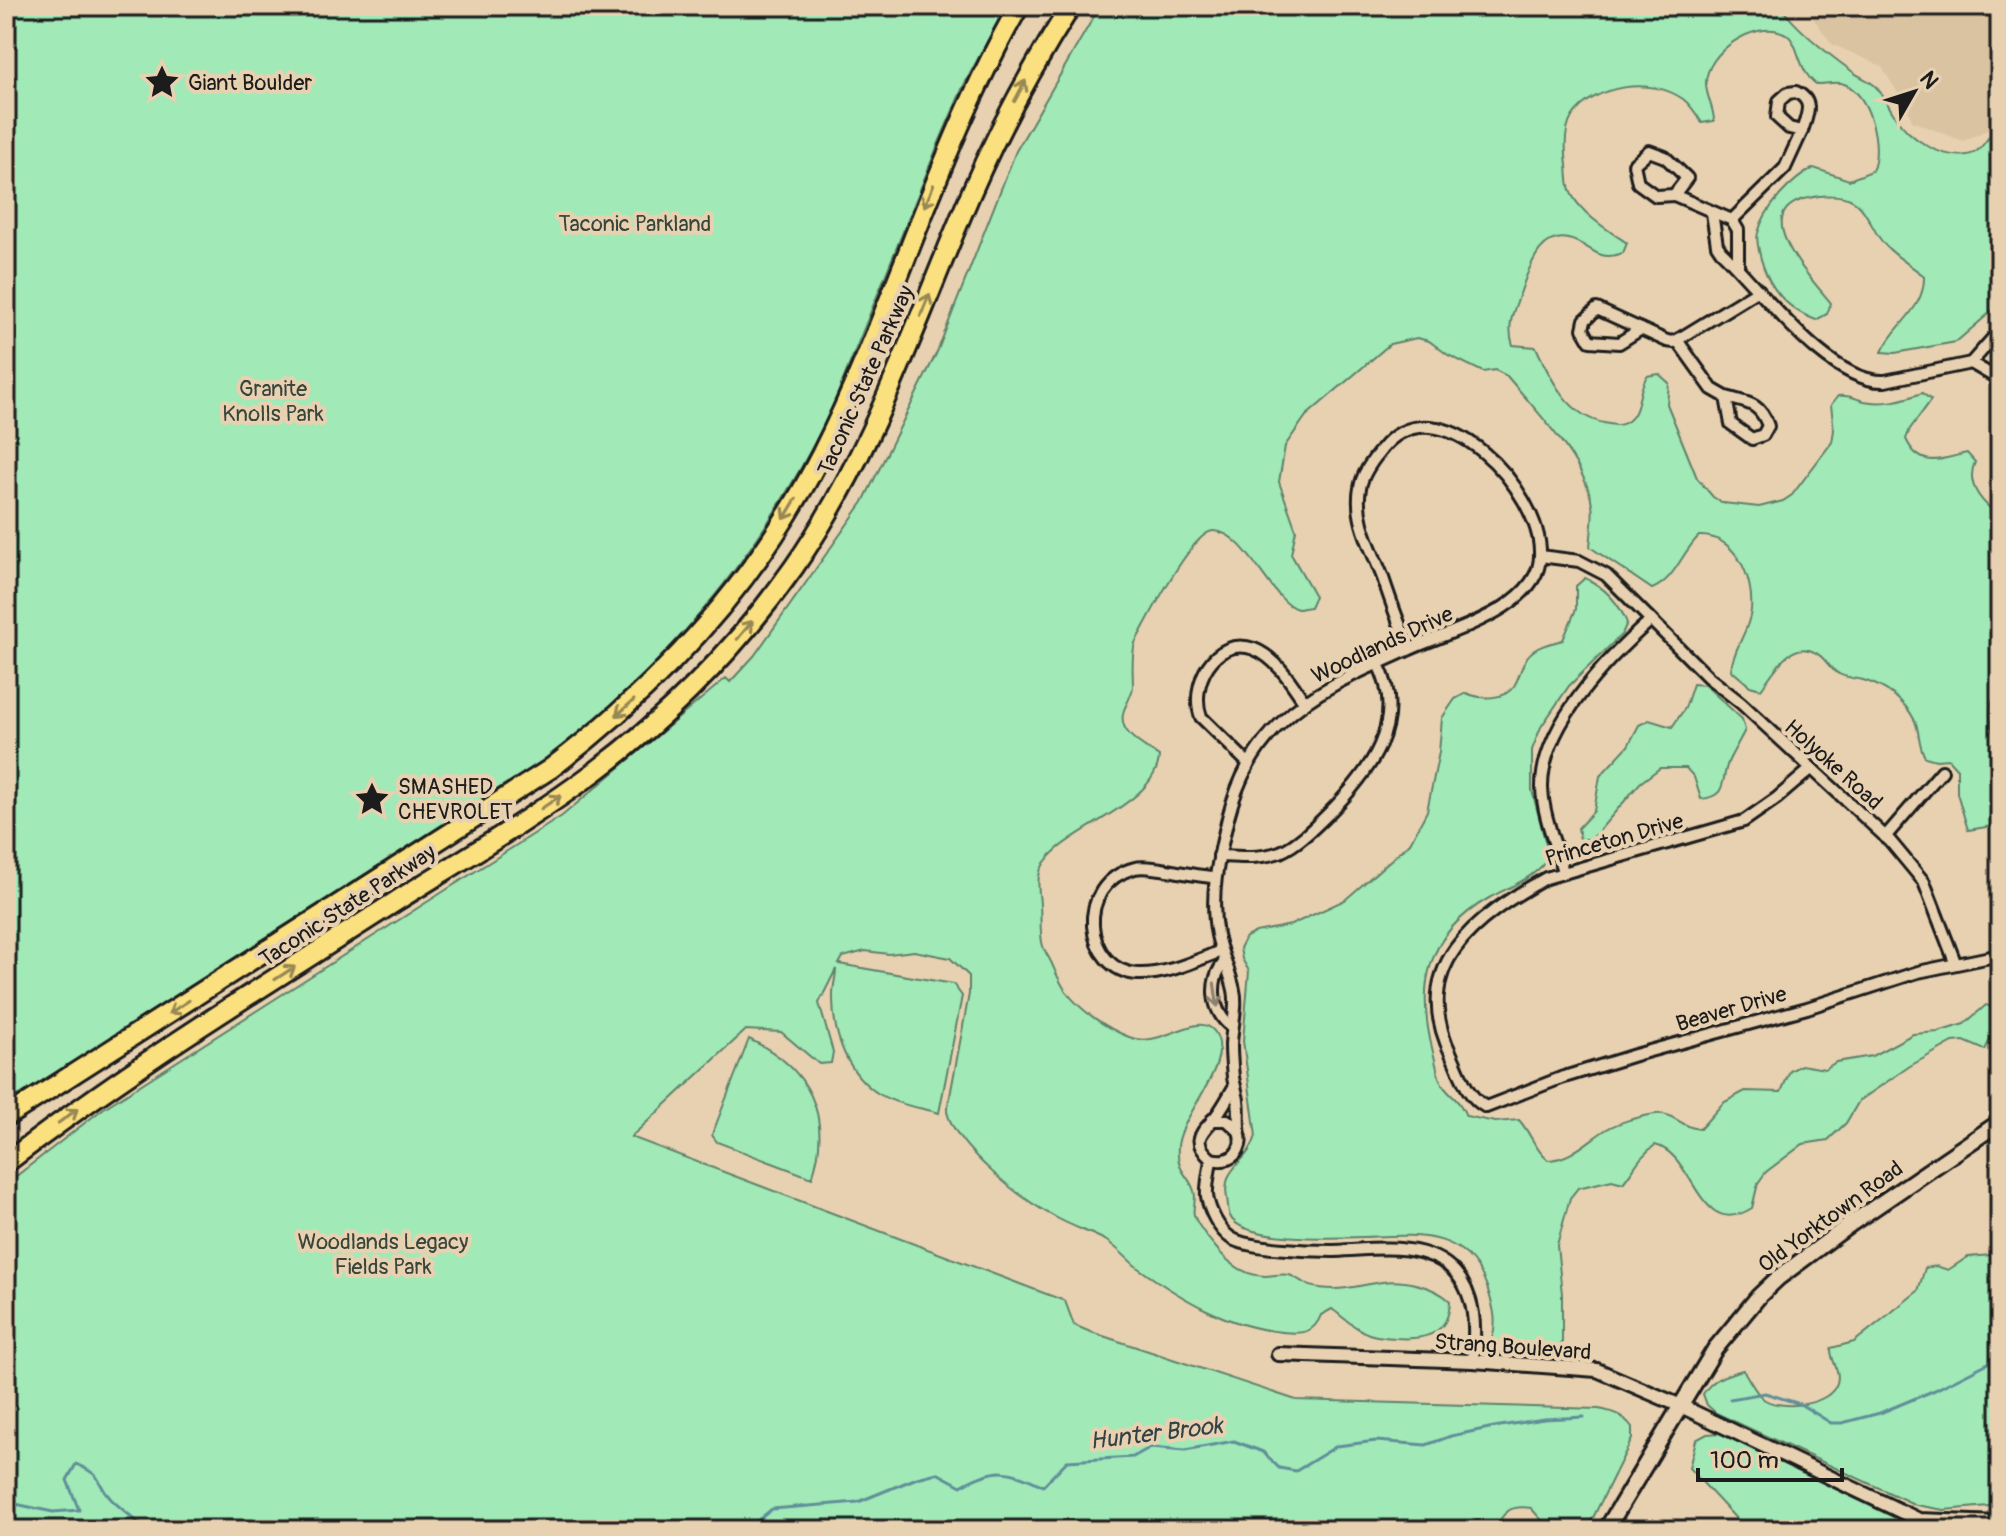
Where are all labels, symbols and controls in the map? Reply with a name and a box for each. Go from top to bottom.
north arrow [1874,52,1954,132]
place icon: Giant Boulder [143,63,181,101]
text: N [1913,65,1944,95]
place label: Giant Boulder [188,69,312,97]
one-way arrow [1013,79,1029,103]
one-way arrow [921,183,936,208]
park label: Taconic Parkland [559,210,711,238]
street label: Taconic State Parkway [811,281,920,480]
one-way arrow [919,293,934,318]
park label: Granite Knolls Park [222,375,324,428]
one-way arrow [782,497,798,520]
street label: Woodlands Drive [1307,600,1458,690]
one-way arrow [736,620,754,641]
one-way arrow [615,699,635,717]
street label: Holyoke Road [1778,713,1888,816]
place label: SMASHED CHEVROLET [398,773,513,826]
place icon: SMASHED CHEVROLET [353,780,391,818]
one-way arrow [540,794,562,811]
street label: Princeton Drive [1542,807,1687,873]
street label: Taconic State Parkway [254,838,441,973]
one-way arrow [273,964,296,980]
street label: Beaver Drive [1673,980,1790,1038]
one-way arrow [1209,982,1224,1008]
one-way arrow [168,999,191,1015]
one-way arrow [57,1108,79,1125]
street label: Old Yorktown Road [1753,1155,1909,1279]
park label: Woodlands Legacy Fields Park [298,1228,469,1281]
street label: Strang Boulevard [1434,1328,1592,1366]
water label: Hunter Brook [1088,1411,1226,1456]
scale bar [1698,1432,1842,1482]
text: 100 m [1710,1446,1779,1475]

